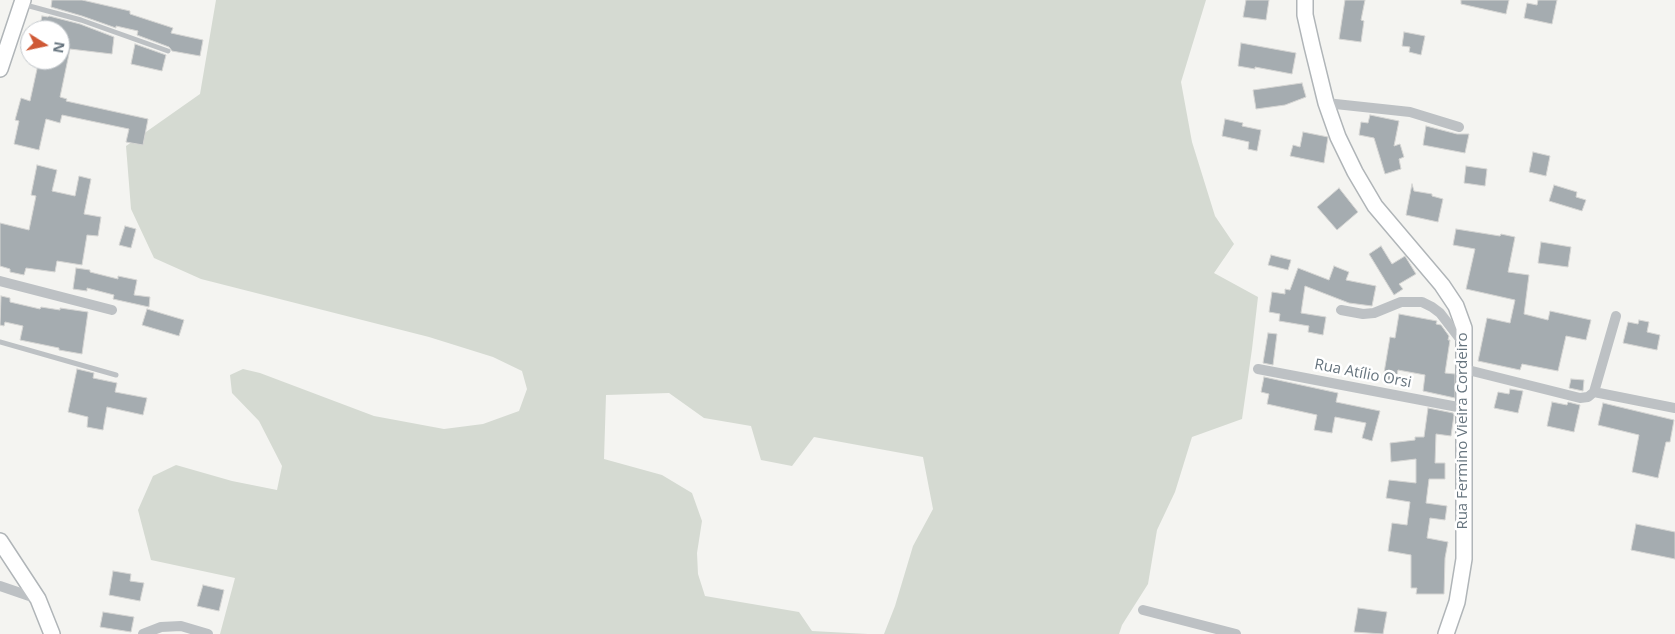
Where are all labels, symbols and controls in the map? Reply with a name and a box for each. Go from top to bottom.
north arrow [20,20,70,70]
text: N [49,40,70,55]
street label: Rua Fermino Vieira Cordeiro [1454,332,1472,530]
street label: Rua Atílio Orsi [1313,356,1413,392]

